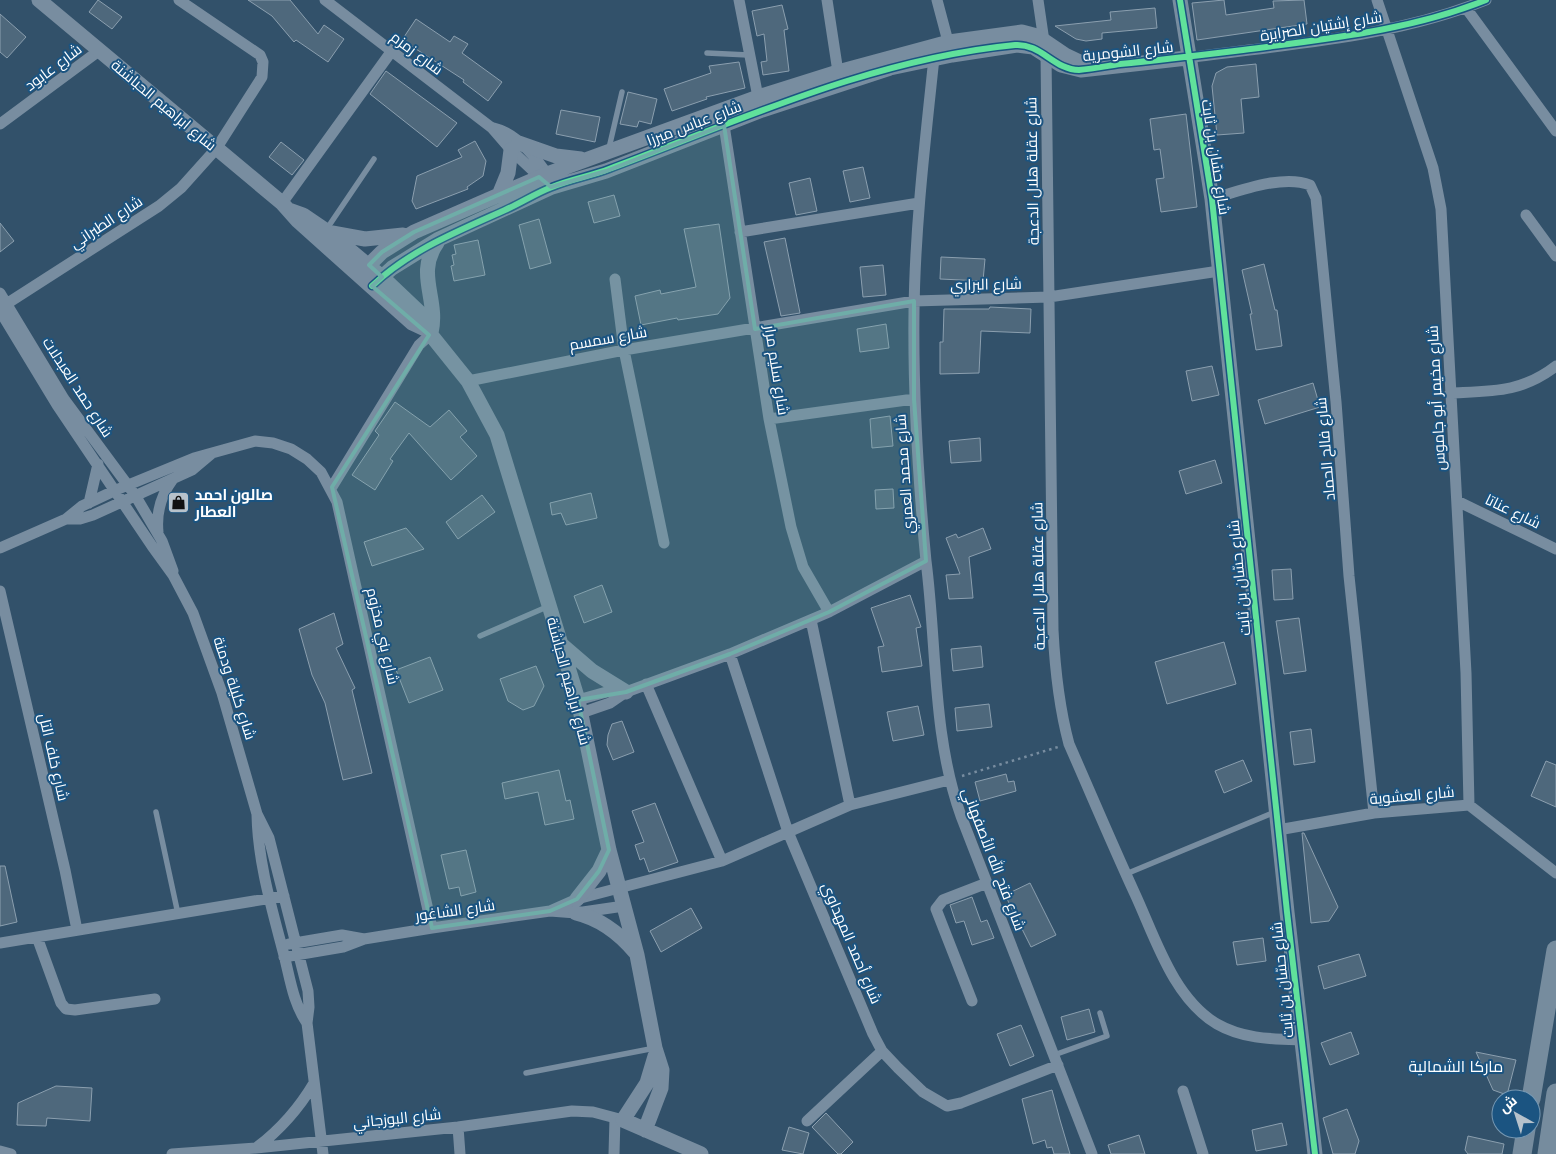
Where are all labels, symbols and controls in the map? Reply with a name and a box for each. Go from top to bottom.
street label: شارع إشتيان الصرايرة [1259,7,1384,47]
street label: شارع زمزم [386,27,447,80]
street label: شارع الشومرية [1082,37,1174,67]
street label: شارع عابود [21,39,86,96]
street label: شارع ابراهيم الحباشنة [106,55,221,156]
street label: شارع عباس ميرزا [644,96,745,152]
street label: شارع عقلة هلال الدعجة [1021,97,1045,245]
street label: شارع حسّان بن ثابت [1196,98,1234,216]
street label: شارع الطبراني [66,191,148,255]
street label: شارع البراري [950,274,1022,297]
street label: شارع سمسم [568,322,649,356]
street label: شارع سليم مرار [758,323,793,417]
street label: شارع مخيمر أبو جاموس [1423,325,1451,471]
street label: شارع حمد العبدلات [37,333,117,442]
street label: شارع فالح الحماد [1311,396,1341,501]
street label: شارع محمد العمري [890,413,921,535]
place label: صالون احمد العطار [194,485,273,521]
street label: شارع عناتا [1481,489,1544,534]
shop icon: صالون احمد العطار [167,491,191,515]
street label: شارع عقلة هلال الدعجة [1027,502,1051,650]
street label: شارع حسّان بن ثابت [1223,519,1257,637]
street label: شارع بني مخزوم [360,586,403,687]
street label: شارع ابراهيم الحباشنة [541,615,595,748]
street label: شارع كليلة ودمنة [207,634,261,743]
street label: شارع خلف التل [33,711,73,803]
street label: شارع العشوية [1369,782,1455,810]
street label: شارع فتح الله الأصفهاني [955,785,1030,934]
street label: شارع أحمد المهداوي [815,880,886,1008]
street label: شارع الشاغور [413,895,496,927]
street label: شارع حسّان بن ثابت [1266,921,1300,1039]
district label: ماركا الشمالية [1409,1056,1503,1076]
north arrow [1491,1089,1541,1139]
text: ش [1495,1091,1520,1117]
street label: شارع البوزجاني [352,1104,442,1135]

